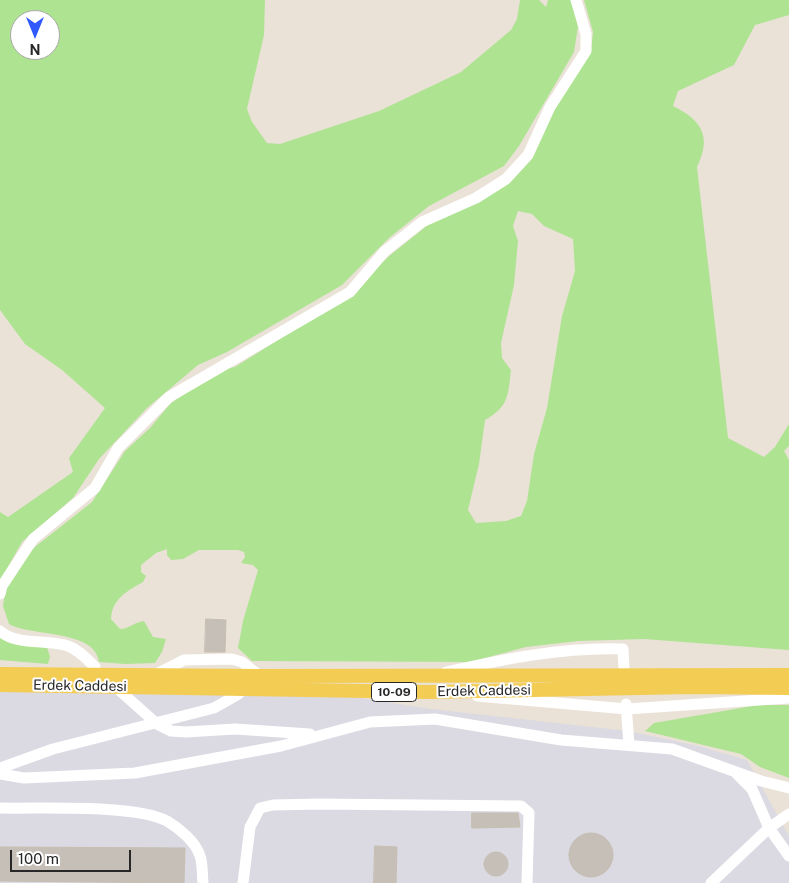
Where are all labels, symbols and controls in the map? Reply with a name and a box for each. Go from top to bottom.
north arrow [10,10,60,60]
text: N [30,41,40,57]
street label: Erdek Caddesi [33,677,127,695]
road number: 10-09 [372,682,416,702]
street label: Erdek Caddesi [437,682,531,700]
scale bar [12,840,134,872]
text: 100 m [18,850,59,867]

